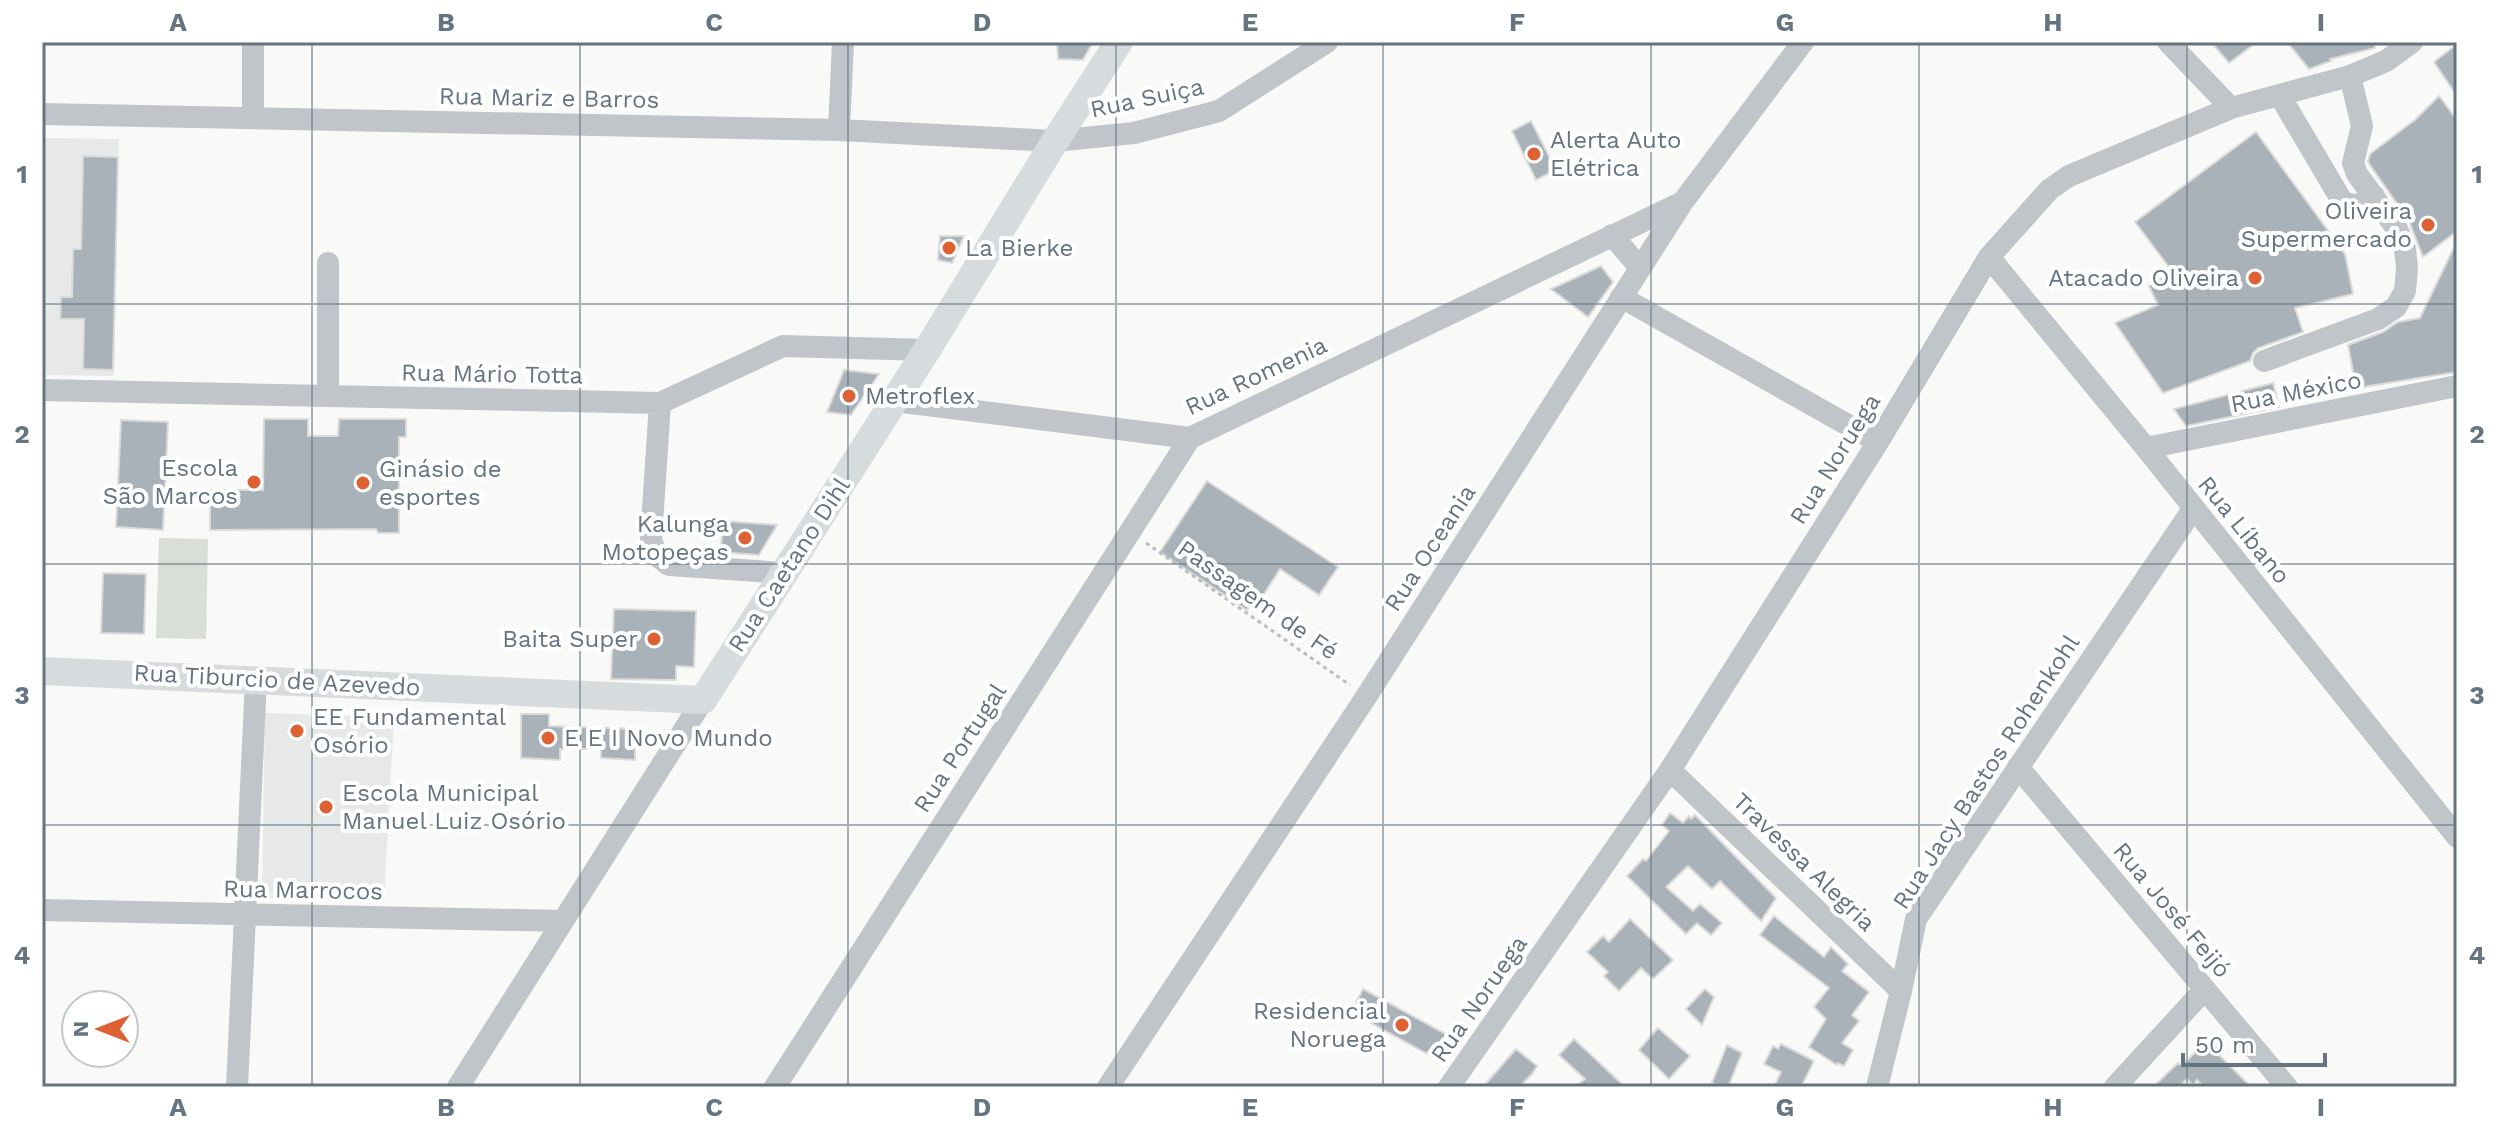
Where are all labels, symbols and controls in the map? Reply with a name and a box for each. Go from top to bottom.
text: A [169,7,187,37]
text: B [437,7,455,37]
text: C [705,7,723,37]
text: D [973,7,991,37]
text: E [1242,7,1258,37]
text: F [1509,7,1525,37]
text: G [1776,7,1794,37]
text: H [2043,7,2063,37]
text: I [2317,7,2325,37]
street label: Rua Suiça [1088,72,1206,124]
street label: Rua Mariz e Barros [439,82,659,114]
place label: Alerta Auto Elétrica [1550,126,1681,182]
marker: Alerta Auto Elétrica [1525,145,1543,163]
text: 1 [16,159,28,189]
text: 1 [2471,159,2483,189]
place label: Oliveira Supermercado [2241,197,2412,253]
marker: Oliveira Supermercado [2419,216,2437,234]
place label: La Bierke [965,234,1073,262]
marker: La Bierke [940,239,958,257]
place label: Atacado Oliveira [2048,264,2239,292]
marker: Atacado Oliveira [2246,269,2264,287]
street label: Rua Romenia [1181,331,1331,421]
street label: Rua Mário Totta [401,358,583,390]
street label: Rua México [2228,366,2364,418]
place label: Metroflex [865,382,975,410]
marker: Metroflex [840,387,858,405]
street label: Rua Noruega [1784,389,1886,529]
text: 2 [14,419,30,449]
text: 2 [2469,419,2485,449]
place label: Escola São Marcos [103,454,238,510]
place label: Ginásio de esportes [379,455,502,511]
street label: Rua Líbano [2192,471,2296,589]
street label: Rua Caetano Dihl [722,472,856,657]
marker: Escola São Marcos [245,473,263,491]
marker: Ginásio de esportes [354,474,372,492]
street label: Rua Oceania [1379,479,1481,617]
place label: Kalunga Motopeças [601,510,729,566]
marker: Kalunga Motopeças [736,529,754,547]
street label: Passagem de Fé [1173,534,1343,666]
place label: Baita Super [502,625,638,653]
street label: Rua Jacy Bastos Rohenkohl [1887,629,2086,914]
marker: Baita Super [645,630,663,648]
street label: Rua Tiburcio de Azevedo [133,659,421,701]
street label: Rua Portugal [908,678,1012,818]
text: 3 [14,680,30,710]
text: 3 [2469,680,2485,710]
place label: EE Fundamental Osório [313,703,507,759]
marker: EE Fundamental Osório [288,722,306,740]
place label: E E I Novo Mundo [564,724,773,752]
marker: E E I Novo Mundo [539,729,557,747]
place label: Escola Municipal Manuel Luiz Osório [342,779,566,835]
street label: Travessa Alegria [1727,787,1881,937]
marker: Escola Municipal Manuel Luiz Osório [317,798,335,816]
street label: Rua José Feijó [2107,837,2237,983]
street label: Rua Marrocos [223,875,383,905]
street label: Rua Noruega [1425,930,1533,1068]
text: 4 [14,940,31,970]
text: 4 [2469,940,2486,970]
north arrow [60,989,140,1069]
place label: Residencial Noruega [1253,997,1387,1053]
marker: Residencial Noruega [1393,1016,1411,1034]
scale bar [2183,1017,2325,1067]
text: N [68,1021,93,1037]
text: 50 m [2195,1031,2255,1059]
text: A [169,1092,187,1122]
text: B [437,1092,455,1122]
text: C [705,1092,723,1122]
text: D [973,1092,991,1122]
text: E [1242,1092,1258,1122]
text: F [1509,1092,1525,1122]
text: G [1776,1092,1794,1122]
text: H [2043,1092,2063,1122]
text: I [2317,1092,2325,1122]

